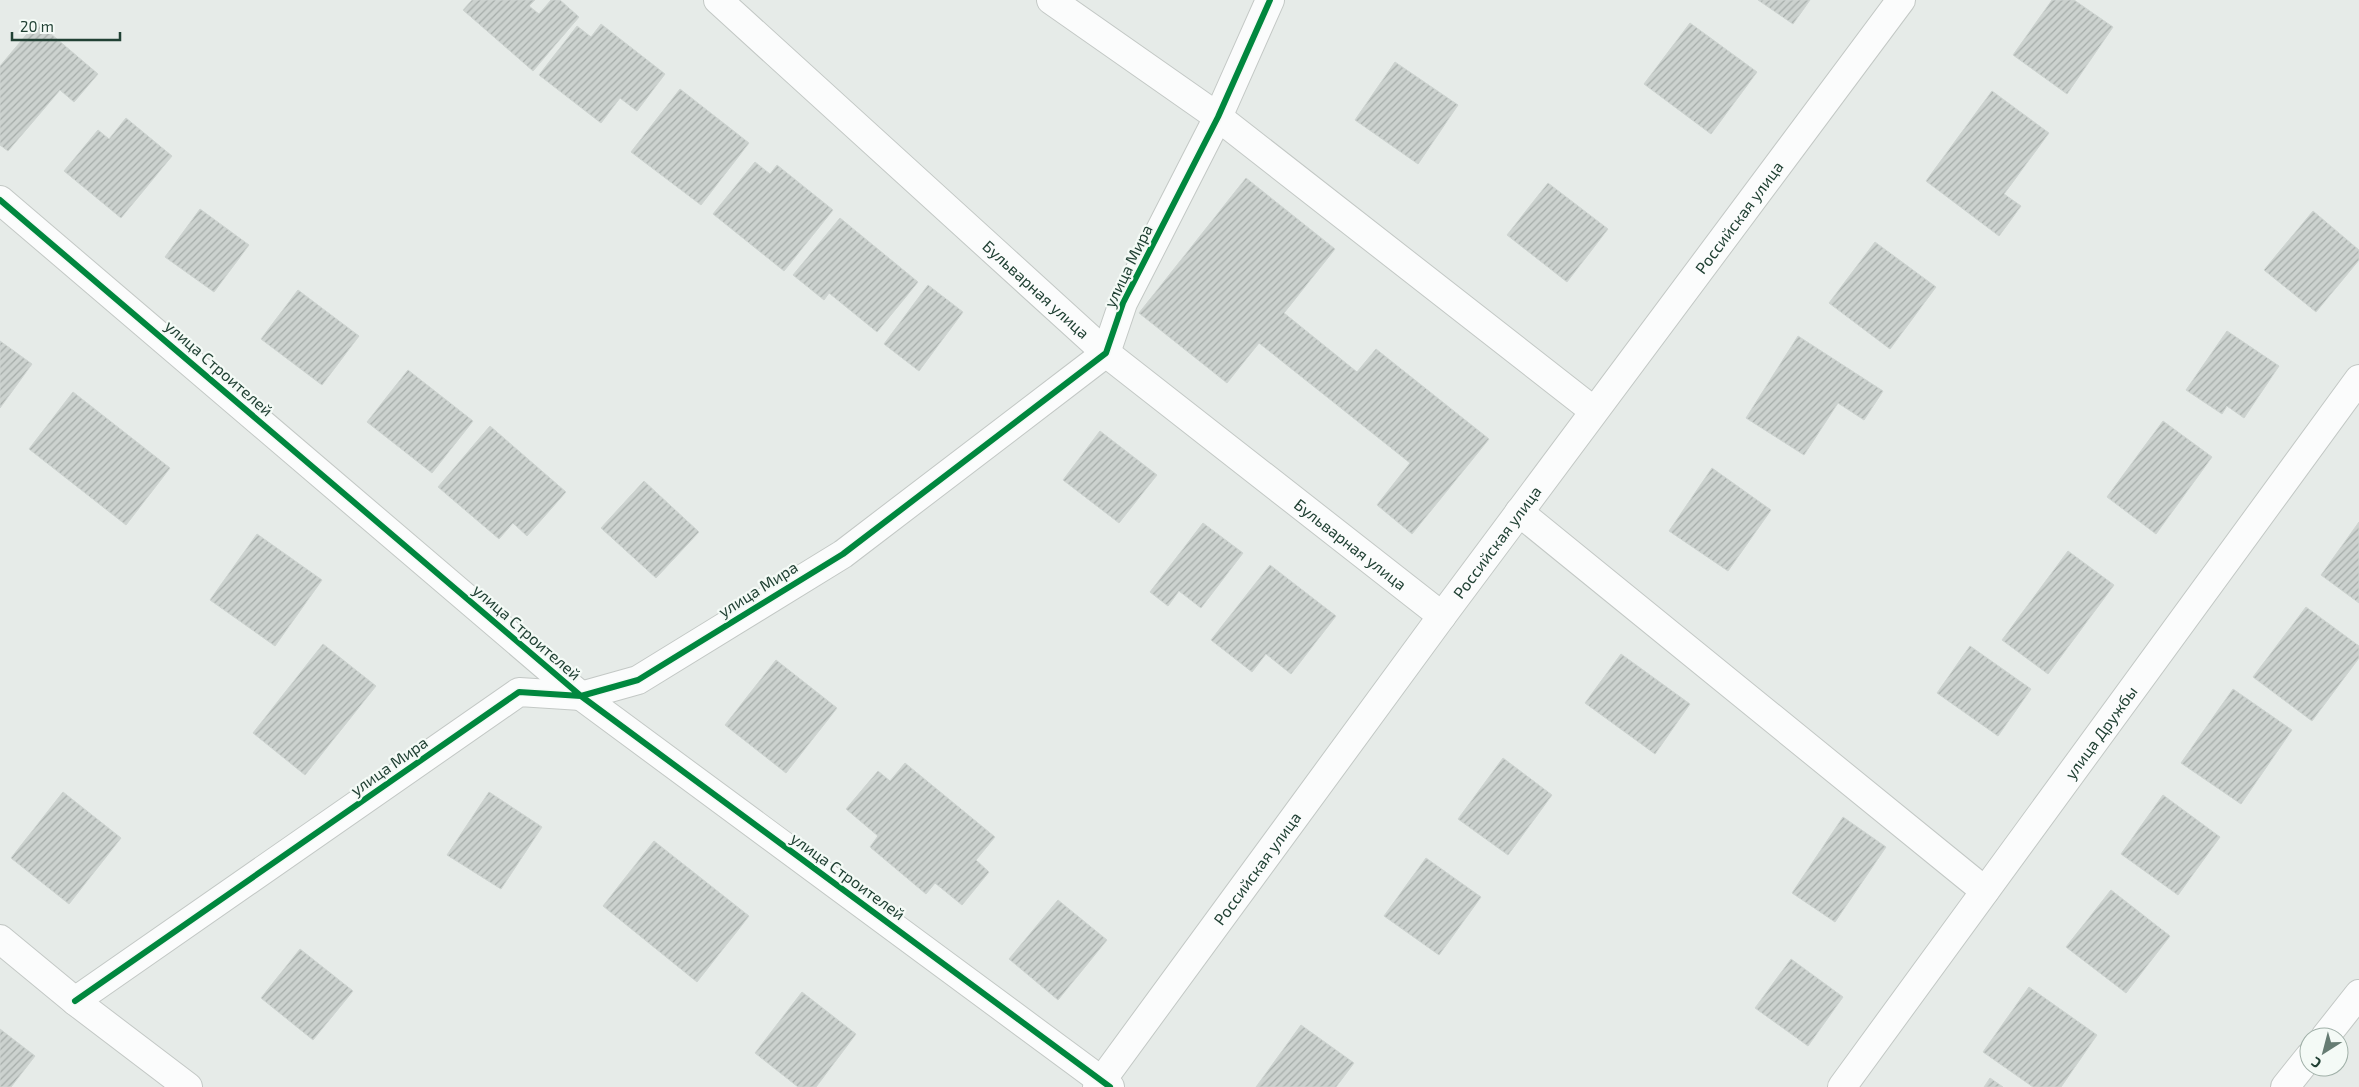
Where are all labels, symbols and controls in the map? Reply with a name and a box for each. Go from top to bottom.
scale bar [12,10,120,42]
text: 20 m [20,17,54,35]
street label: Российская улица [1691,157,1787,277]
street label: улица Мира [1099,221,1157,311]
street label: Бульварная улица [979,236,1093,342]
street label: улица Строителей [161,316,277,420]
street label: Российская улица [1449,482,1545,602]
street label: Бульварная улица [1291,494,1411,594]
street label: улица Мира [715,557,801,621]
street label: улица Строителей [469,580,585,684]
street label: улица Дружбы [2060,682,2141,783]
street label: улица Мира [346,732,432,800]
street label: Российская улица [1209,808,1304,928]
street label: улица Строителей [787,828,909,924]
north arrow [2299,1027,2349,1077]
text: С [2308,1054,2324,1072]

